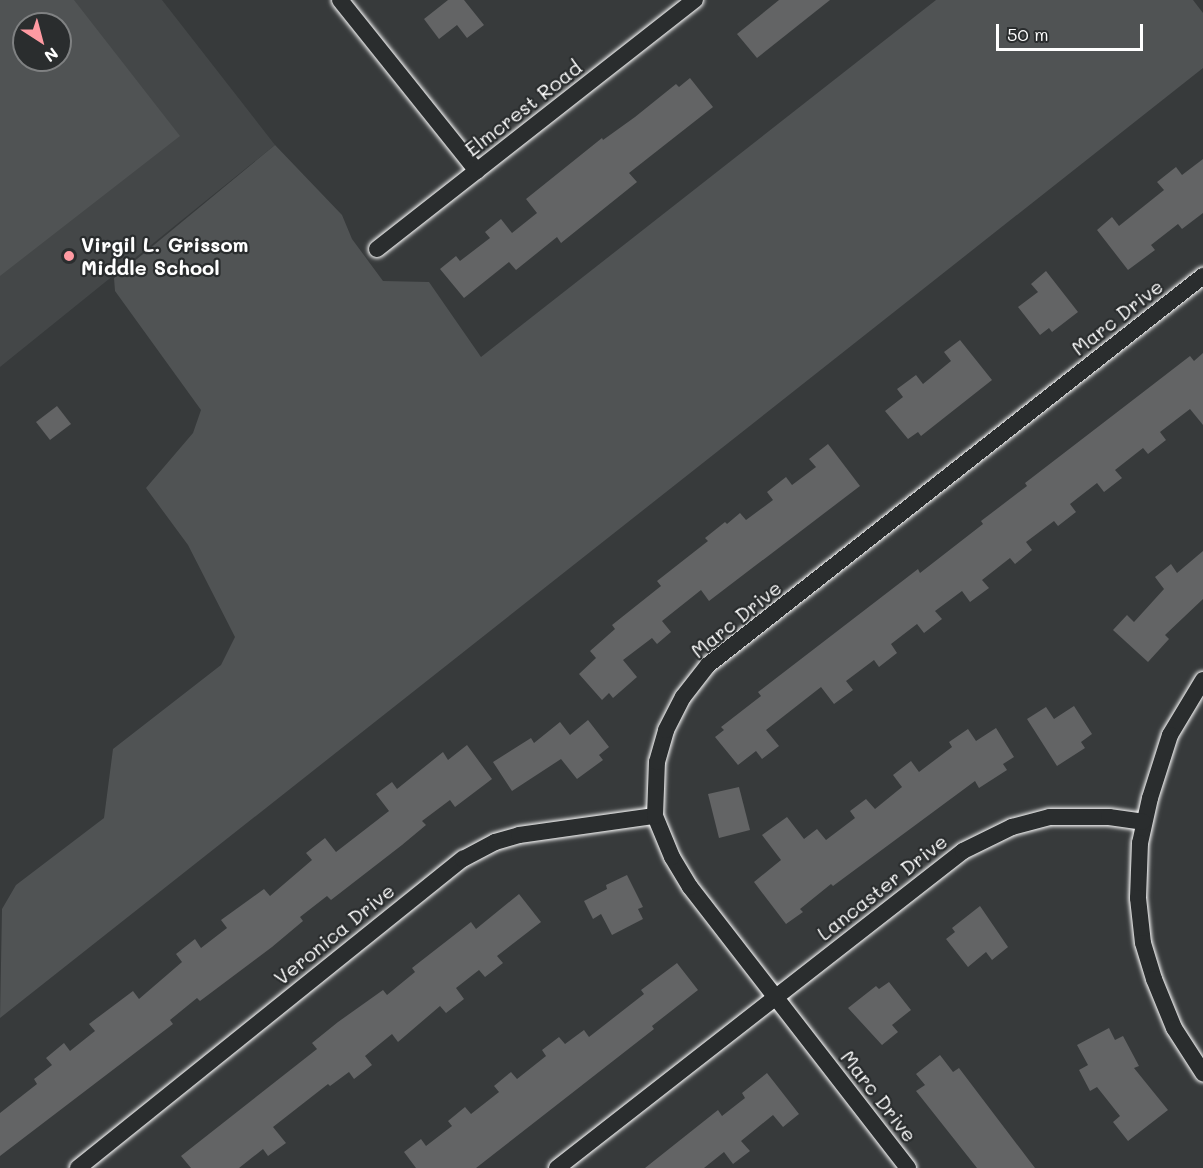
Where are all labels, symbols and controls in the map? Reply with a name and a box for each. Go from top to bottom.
north arrow [12,12,72,72]
scale bar [999,12,1146,50]
text: 50 m [1007,22,1049,46]
text: N [41,43,63,67]
street label: Elmcrest Road [460,55,586,161]
place label: Virgil L. Grissom Middle School [81,232,248,279]
marker: Virgil L. Grissom Middle School [62,249,76,263]
street label: Marc Drive [1066,274,1168,360]
street label: Marc Drive [686,575,786,663]
street label: Lancaster Drive [812,829,952,945]
street label: Veronica Drive [269,878,399,990]
street label: Marc Drive [836,1045,922,1147]

